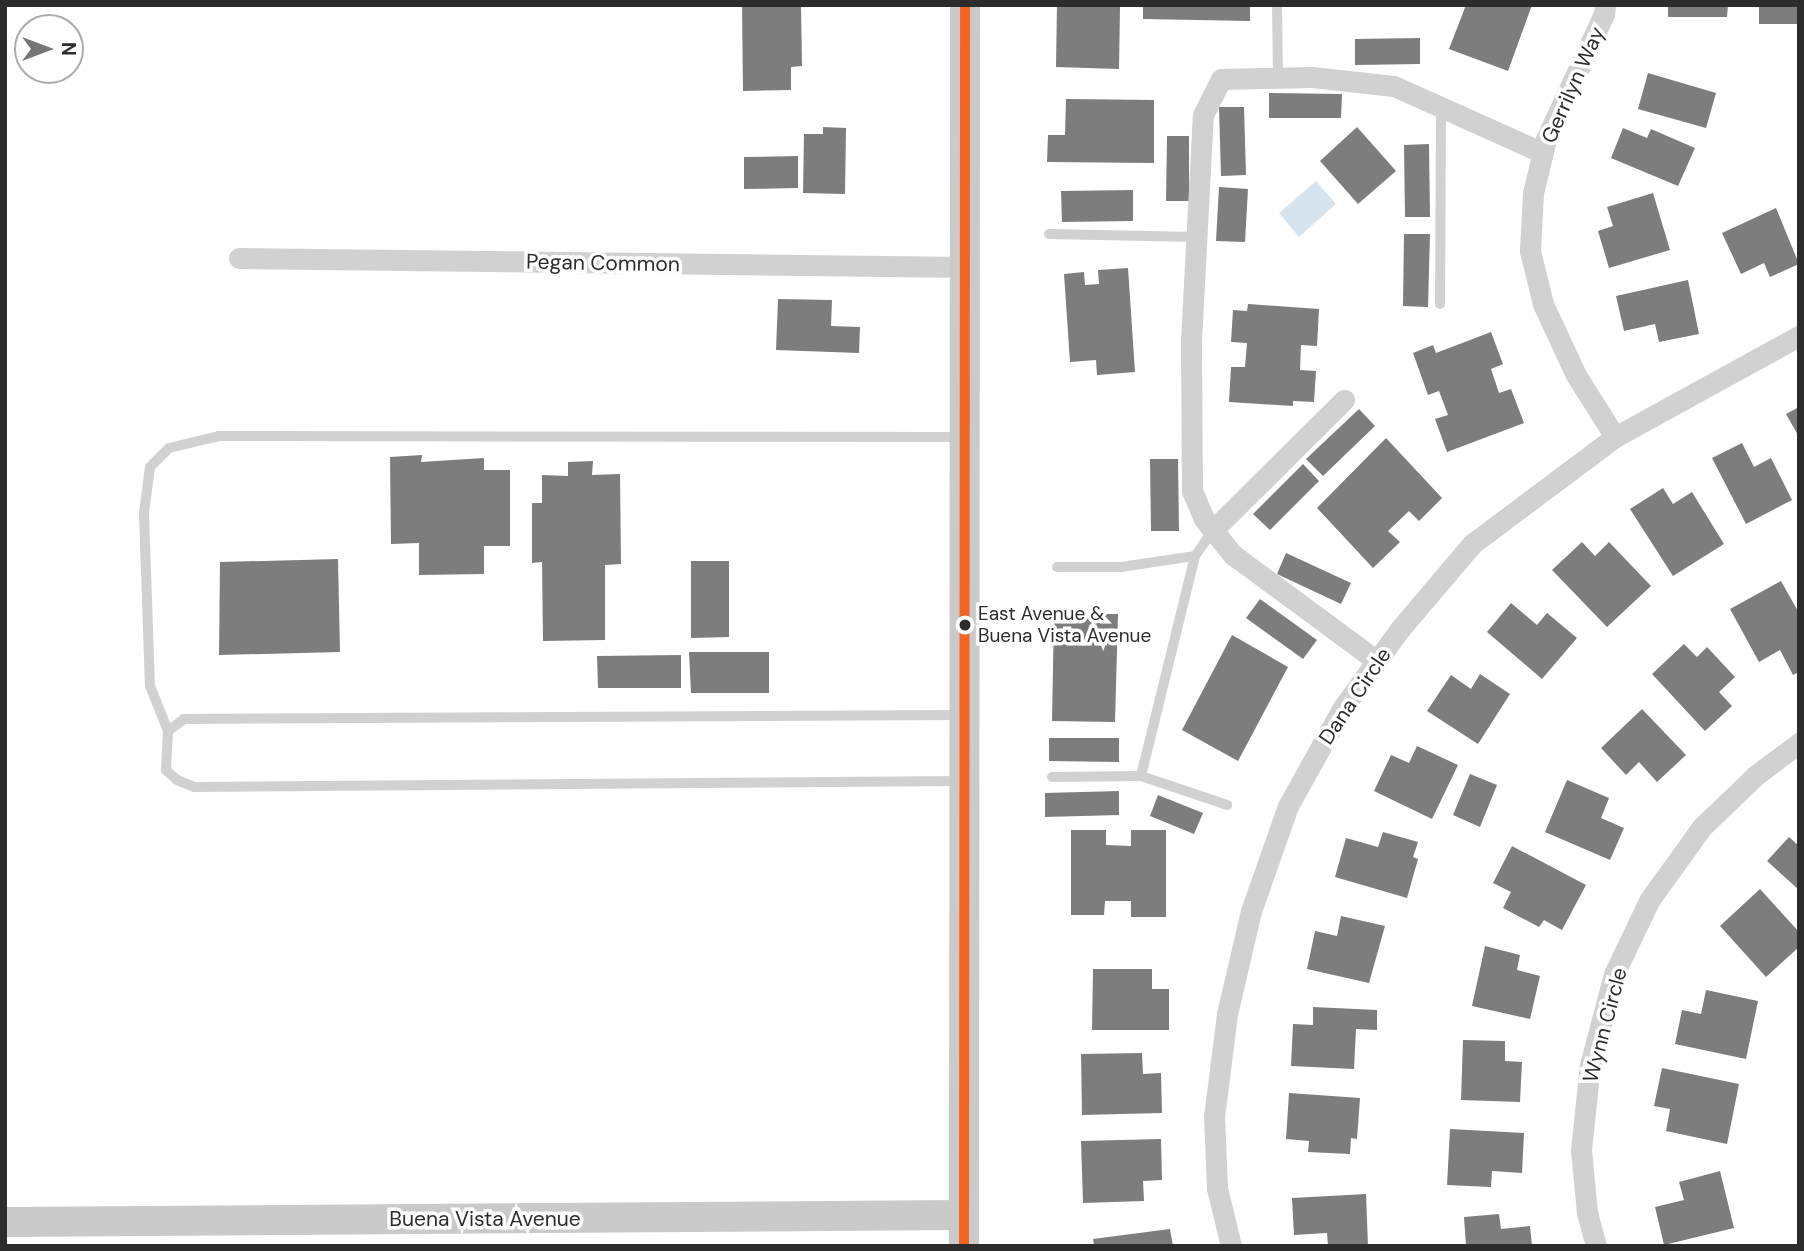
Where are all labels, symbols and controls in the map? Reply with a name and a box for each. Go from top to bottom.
north arrow [14,14,84,84]
street label: Gerrilyn Way [1536,23,1610,147]
text: N [56,42,81,56]
street label: Pegan Common [526,249,680,277]
place label: East Avenue & Buena Vista Avenue [978,603,1151,647]
marker: East Avenue & Buena Vista Avenue [958,618,972,632]
street label: Dana Circle [1314,643,1396,749]
street label: Wynn Circle [1578,965,1632,1085]
street label: Buena Vista Avenue [389,1206,581,1232]

